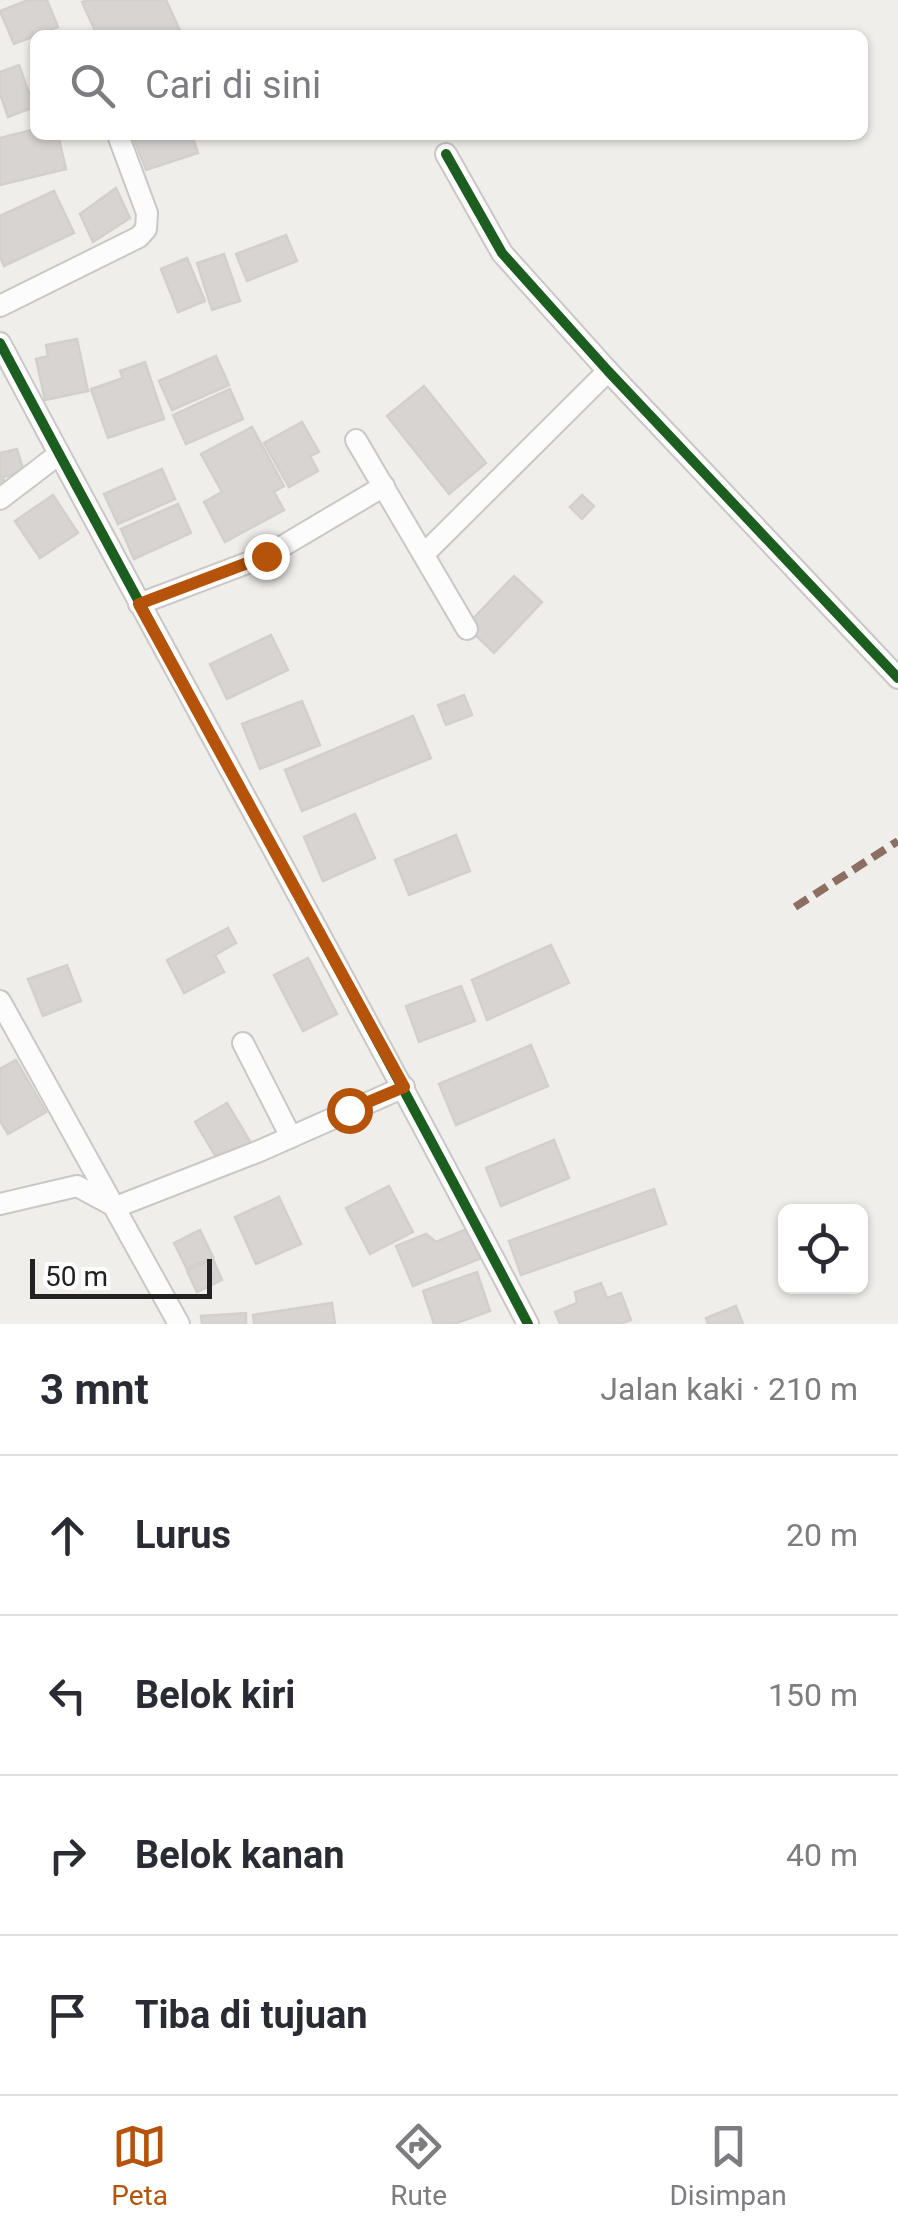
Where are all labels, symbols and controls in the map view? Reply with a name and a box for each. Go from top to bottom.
search box [30,30,868,140]
icon: search [65,58,120,113]
text: Cari di sini [145,63,321,107]
route end [244,534,290,580]
route start [327,1088,373,1134]
map controls [778,1204,868,1294]
button: locate [778,1204,868,1294]
scale bar [30,1254,212,1298]
text: 50 m [45,1260,108,1293]
text: 3 mnt [40,1365,149,1414]
text: Jalan kaki · 210 m [600,1370,858,1408]
icon: ahead [40,1508,95,1563]
text: Lurus [135,1513,231,1557]
text: 20 m [786,1516,858,1554]
icon: left [40,1668,95,1723]
text: Belok kiri [135,1673,295,1717]
text: 150 m [768,1676,858,1714]
icon: right [40,1828,95,1883]
text: Belok kanan [135,1833,345,1877]
text: 40 m [786,1836,858,1874]
icon: arrive [40,1988,95,2043]
text: Tiba di tujuan [135,1993,368,2037]
tab: Peta [111,2119,168,2212]
tab: Rute [390,2119,447,2212]
tab: Disimpan [669,2119,787,2212]

